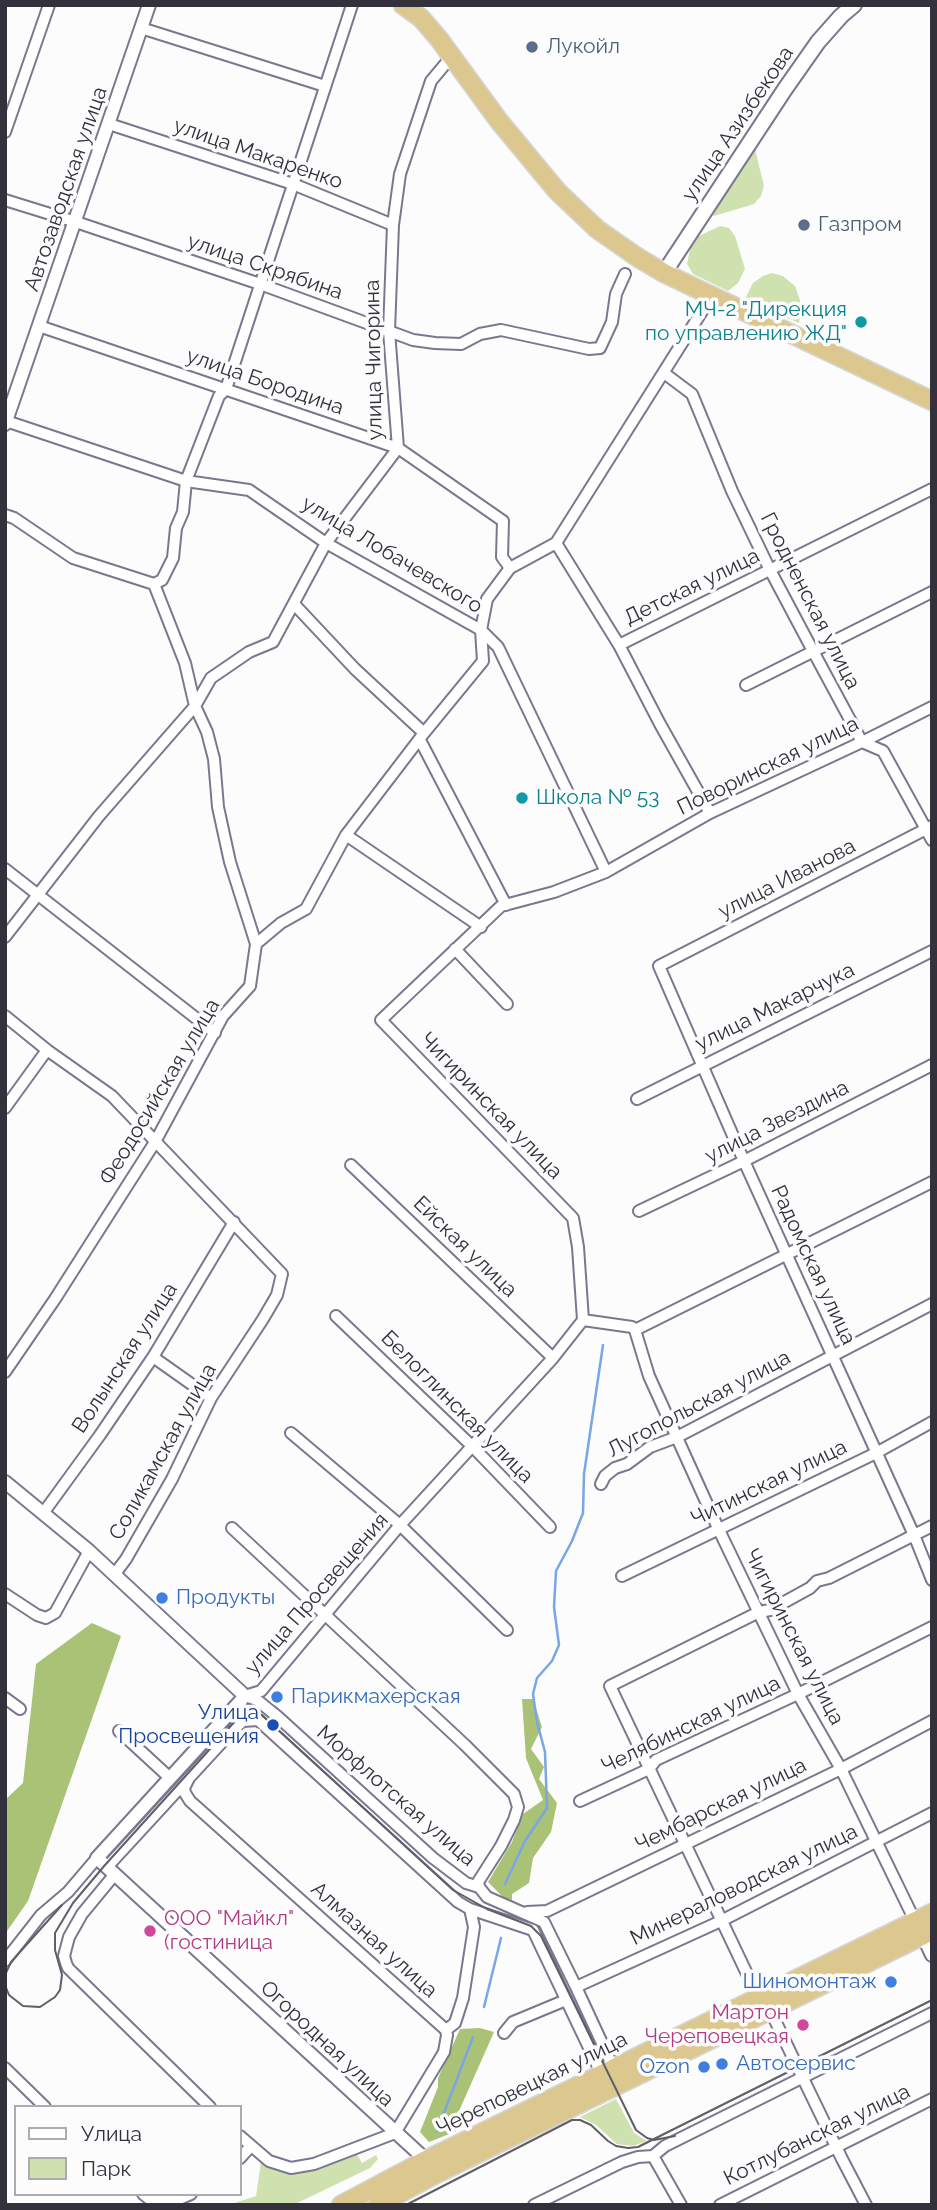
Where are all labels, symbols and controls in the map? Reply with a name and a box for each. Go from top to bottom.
place label: Лукойл [546,34,620,60]
marker: Лукойл [524,39,540,55]
street label: улица Азизбекова [677,42,799,206]
street label: Автозаводская улица [19,84,113,294]
street label: улица Макаренко [170,113,346,195]
place label: Газпром [818,212,902,238]
marker: Газпром [796,217,812,233]
street label: улица Скрябина [184,229,346,305]
street label: улица Чигорина [360,279,388,441]
place label: МЧ-2 "Дирекция по управлению ЖД" [645,297,847,347]
marker: МЧ-2 "Дирекция по управлению ЖД" [853,314,869,330]
street label: улица Бородина [183,343,347,421]
street label: улица Лобачевского [297,491,487,619]
street label: Гродненская улица [755,509,865,693]
street label: Детская улица [620,543,764,631]
street label: Поворинская улица [673,711,863,821]
place label: Школа № 53 [536,785,660,811]
marker: Школа № 53 [514,790,530,806]
street label: улица Иванова [714,834,860,924]
street label: улица Макарчука [691,957,859,1057]
street label: Феодосийская улица [94,994,226,1190]
street label: Чигиринская улица [415,1027,567,1185]
street label: улица Звездина [701,1075,853,1169]
street label: Радомская улица [765,1181,861,1349]
street label: Ейская улица [408,1191,522,1303]
street label: Волынская улица [67,1278,183,1438]
street label: Белоглинская улица [376,1326,538,1488]
street label: Лугопольская улица [603,1345,795,1463]
street label: Соликамская улица [104,1359,222,1545]
street label: Читинская улица [687,1434,851,1532]
street label: улица Просвещения [240,1508,394,1680]
street label: Чигиринская улица [739,1545,849,1729]
place label: Продукты [176,1585,275,1611]
marker: Продукты [154,1590,170,1606]
street label: Челябинская улица [598,1671,784,1779]
place label: Парикмахерская [291,1684,461,1710]
marker: Парикмахерская [269,1689,285,1705]
place label: Улица Просвещения [118,1700,259,1750]
marker: Улица Просвещения [265,1717,281,1733]
street label: Морфлотская улица [311,1720,481,1872]
street label: Чембарская улица [631,1753,811,1857]
street label: Минераловодская улица [626,1819,862,1951]
street label: Алмазная улица [306,1877,442,2003]
place label: ООО "Майкл" (гостиница [164,1906,294,1956]
marker: ООО "Майкл" (гостиница [142,1923,158,1939]
place label: Шиномонтаж [742,1969,877,1995]
marker: Шиномонтаж [883,1974,899,1990]
street label: Огородная улица [255,1976,399,2112]
place label: Мартон Череповецкая [645,2000,789,2050]
marker: Мартон Череповецкая [795,2017,811,2033]
street label: Череповецкая улица [432,2027,632,2141]
place label: Автосервис [736,2051,856,2077]
place label: Ozon [639,2054,690,2080]
marker: Автосервис [714,2056,730,2072]
marker: Ozon [696,2059,712,2075]
street label: Котлубанская улица [720,2079,914,2191]
legend [14,2105,242,2196]
text: Улица [81,2121,142,2146]
text: Парк [81,2156,131,2181]

